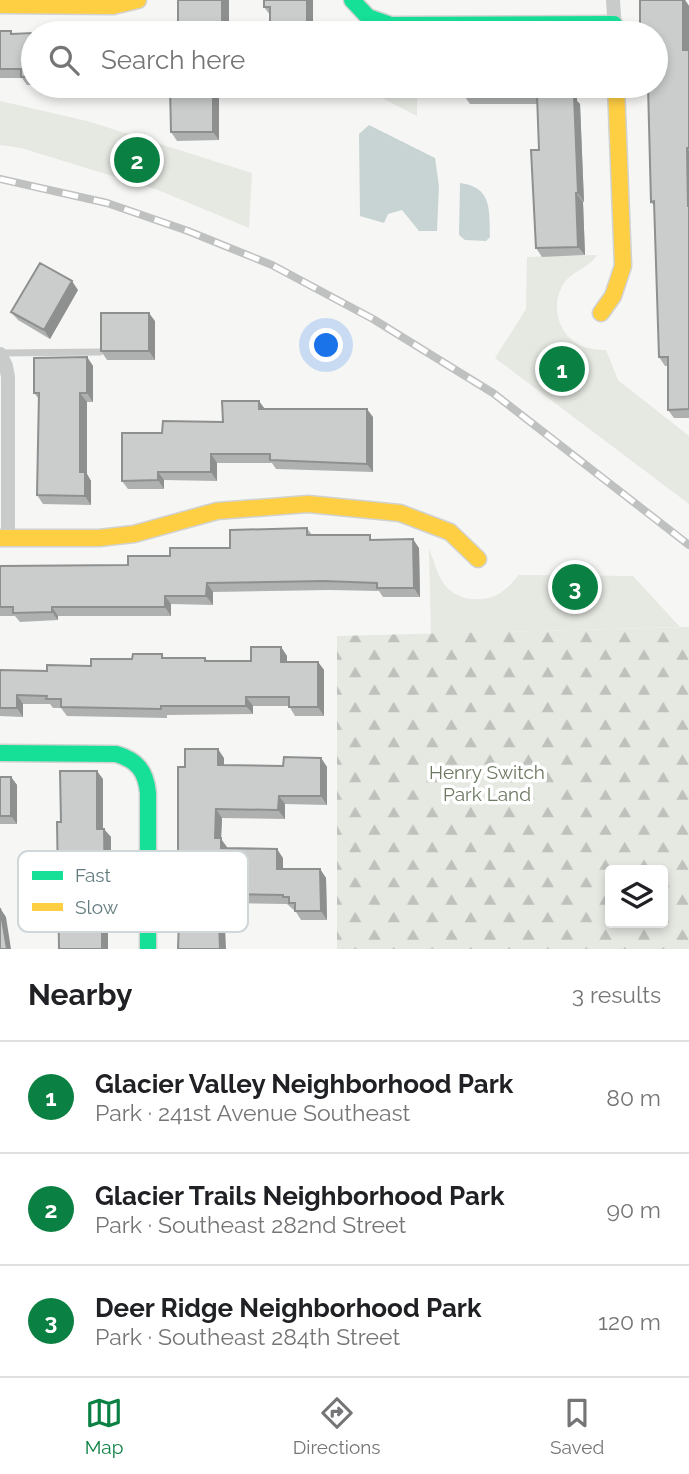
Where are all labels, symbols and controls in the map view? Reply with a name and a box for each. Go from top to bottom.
search box [21,21,668,98]
icon: search [45,41,83,79]
text: Search here [101,45,245,75]
pin: 2 [114,134,160,186]
your location [309,328,343,362]
pin: 1 [539,343,585,395]
pin: 3 [552,561,598,613]
park label: Henry Switch Park Land [429,761,545,805]
legend [18,851,248,932]
text: Fast [75,864,111,886]
map controls [605,865,668,928]
button: layers [605,865,668,928]
text: Slow [75,896,119,918]
text: Nearby [28,977,132,1012]
text: 3 results [572,981,661,1008]
text: Glacier Valley Neighborhood Park [95,1069,513,1099]
text: 1 [45,1084,57,1111]
text: 80 m [606,1084,661,1111]
text: Park · 241st Avenue Southeast [95,1099,410,1126]
text: Glacier Trails Neighborhood Park [95,1181,505,1211]
text: 2 [45,1196,57,1223]
text: 90 m [606,1196,661,1223]
text: Park · Southeast 282nd Street [95,1211,406,1238]
text: Deer Ridge Neighborhood Park [95,1293,481,1323]
text: 3 [45,1308,57,1335]
text: 120 m [598,1308,661,1335]
text: Park · Southeast 284th Street [95,1323,400,1350]
tab: Map [85,1394,123,1458]
tab: Directions [293,1394,381,1458]
tab: Saved [550,1394,604,1458]

